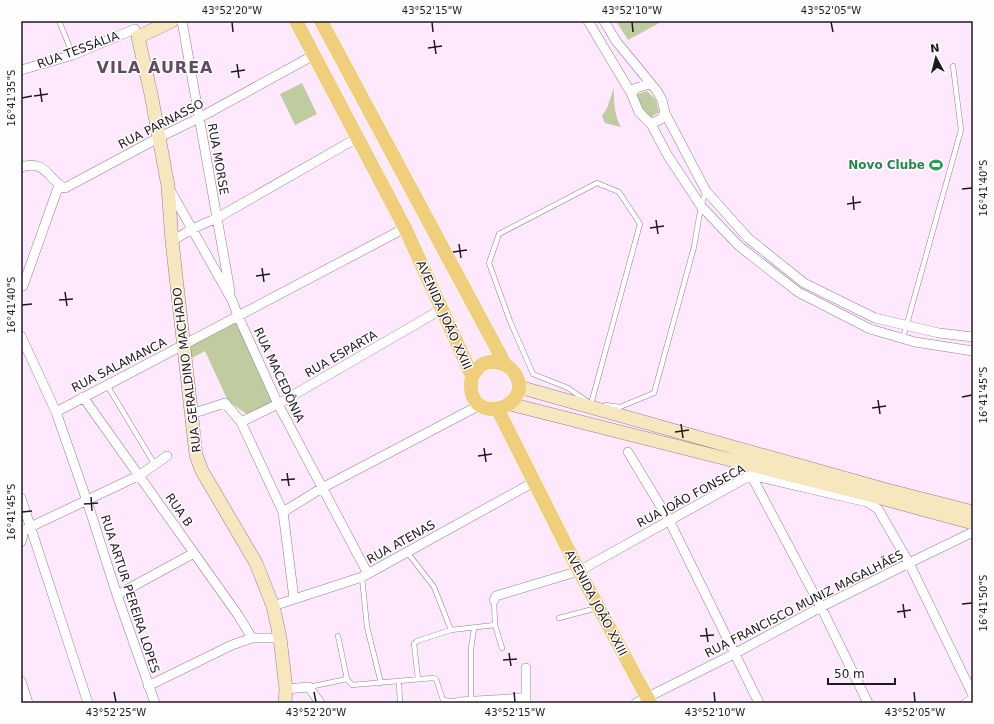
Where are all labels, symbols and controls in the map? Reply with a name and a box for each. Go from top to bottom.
text: 43°52'20"W [202,5,262,16]
text: 43°52'15"W [402,5,462,16]
text: 43°52'10"W [602,5,662,16]
text: 43°52'05"W [801,5,861,16]
street label: RUA TESSÁLIA [35,27,122,71]
north arrow [916,38,956,78]
text: N [929,42,940,56]
district label: VILA ÁUREA [97,58,214,77]
text: 16°41'35"S [6,70,17,126]
street label: RUA PARNASSO [116,96,206,152]
street label: RUA MORSE [205,122,231,196]
sports icon: Novo Clube [928,157,944,173]
place label: Novo Clube [848,158,925,172]
text: 16°41'40"S [978,160,989,216]
street label: AVENIDA JOÃO XXIII [414,258,475,372]
text: 16°41'40"S [6,277,17,333]
street label: RUA GERALDINO MACHADO [170,287,204,453]
street label: RUA MACEDÔNIA [251,325,308,425]
street label: RUA ESPARTA [302,327,380,380]
street label: RUA SALAMANCA [69,335,169,395]
text: 16°41'45"S [978,367,989,423]
street label: RUA JOÃO FONSECA [634,460,748,530]
text: 16°41'45"S [6,484,17,540]
street label: RUA B [163,491,195,529]
street label: RUA ARTUR PEREIRA LOPES [98,513,162,675]
street label: RUA ATENAS [364,517,438,567]
street label: AVENIDA JOÃO XXIII [562,547,631,658]
street label: RUA FRANCISCO MUNIZ MAGALHÃES [702,547,906,660]
text: 16°41'50"S [978,575,989,631]
scale bar [828,660,895,686]
text: 50 m [834,667,865,681]
text: 43°52'25"W [86,707,146,718]
text: 43°52'20"W [286,707,346,718]
text: 43°52'15"W [485,707,545,718]
text: 43°52'10"W [685,707,745,718]
text: 43°52'05"W [885,707,945,718]

